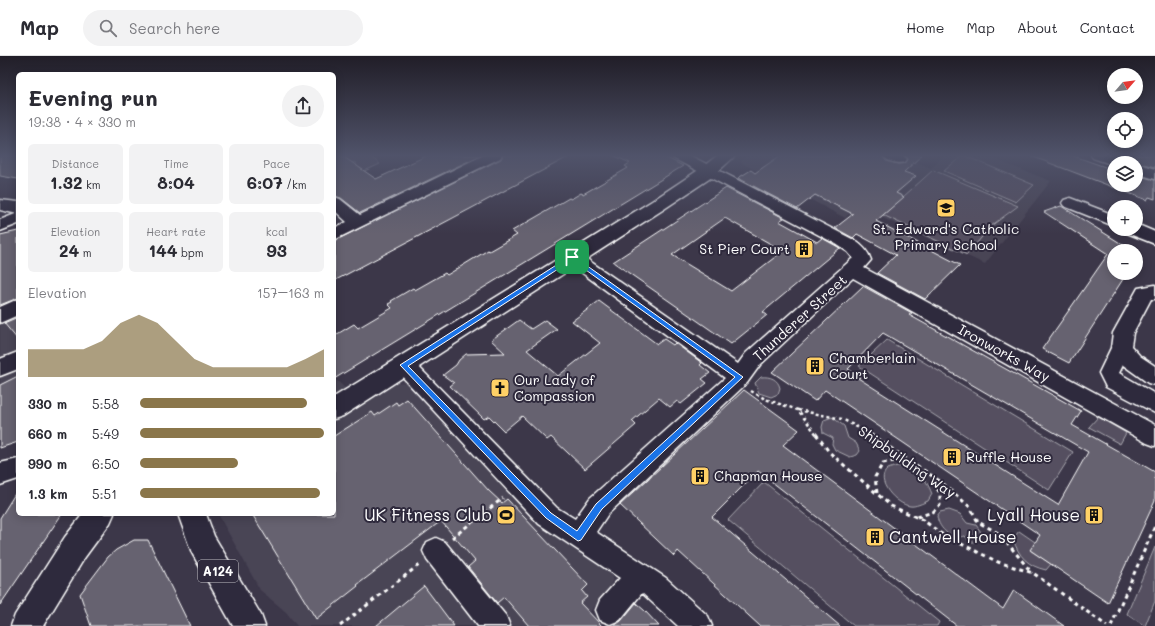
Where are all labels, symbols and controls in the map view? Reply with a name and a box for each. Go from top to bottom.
search box [83,10,363,46]
text: Map [20,15,59,40]
icon: search [97,17,119,39]
text: Search here [129,18,220,38]
text: Home [906,18,944,37]
text: Map [966,18,995,37]
text: About [1017,18,1058,37]
text: Contact [1080,18,1135,37]
north arrow [1107,68,1143,104]
map controls [1107,68,1143,280]
text: Evening run [28,83,158,112]
button: share [282,85,324,127]
button: locate [1107,112,1143,148]
text: 19:38 · 4 × 330 m [28,113,136,130]
text: Distance [52,156,99,171]
text: Time [163,156,189,171]
text: Pace [263,156,290,171]
button: layers [1107,156,1143,192]
text: 1.32 [50,171,83,193]
text: 8:04 [157,171,195,193]
text: 6:07 [247,171,283,193]
text: km [83,177,101,192]
text: /km [283,177,307,192]
school or university icon: St. Edward's Catholic Primary School [935,197,957,219]
button: + [1107,200,1143,236]
place label: St. Edward's Catholic Primary School [873,219,1019,254]
text: Elevation [51,224,100,239]
text: Heart rate [146,224,206,239]
text: kcal [266,224,288,239]
building icon: St Pier Court [793,238,815,260]
text: 24 [59,239,79,261]
text: 144 [148,239,177,261]
text: 93 [266,239,287,261]
place label: St Pier Court [699,239,790,258]
pin [555,240,589,274]
button: − [1107,244,1143,280]
text: m [79,245,92,260]
text: bpm [177,245,204,260]
icon: arrive [561,246,583,268]
street label: Thunderer Street [749,270,851,365]
text: Elevation [28,284,86,301]
text: 157–163 m [257,284,324,301]
street label: Ironworks Way [955,319,1054,386]
place label: Chamberlain Court [829,348,916,383]
building icon: Chamberlain Court [804,355,826,377]
place label: Our Lady of Compassion [514,370,595,405]
church icon: Our Lady of Compassion [489,377,511,399]
text: 330 m [28,395,67,412]
text: 5:58 [92,395,119,412]
street label: Shipbuilding Way [855,421,960,502]
text: 660 m [28,425,67,442]
text: 5:49 [92,425,119,442]
building icon: Ruffle House [941,446,963,468]
place label: Ruffle House [966,447,1052,466]
text: 990 m [28,455,67,472]
text: 6:50 [92,455,119,472]
building icon: Chapman House [689,465,711,487]
place label: Chapman House [714,466,823,485]
text: 1.3 km [28,485,68,502]
text: 5:51 [92,485,117,502]
place label: UK Fitness Club [364,503,492,525]
place label: Lyall House [987,503,1080,525]
sports icon: UK Fitness Club [495,504,517,526]
building icon: Lyall House [1083,504,1105,526]
place label: Cantwell House [889,525,1017,547]
building icon: Cantwell House [864,526,886,548]
road number: A124 [198,560,238,582]

